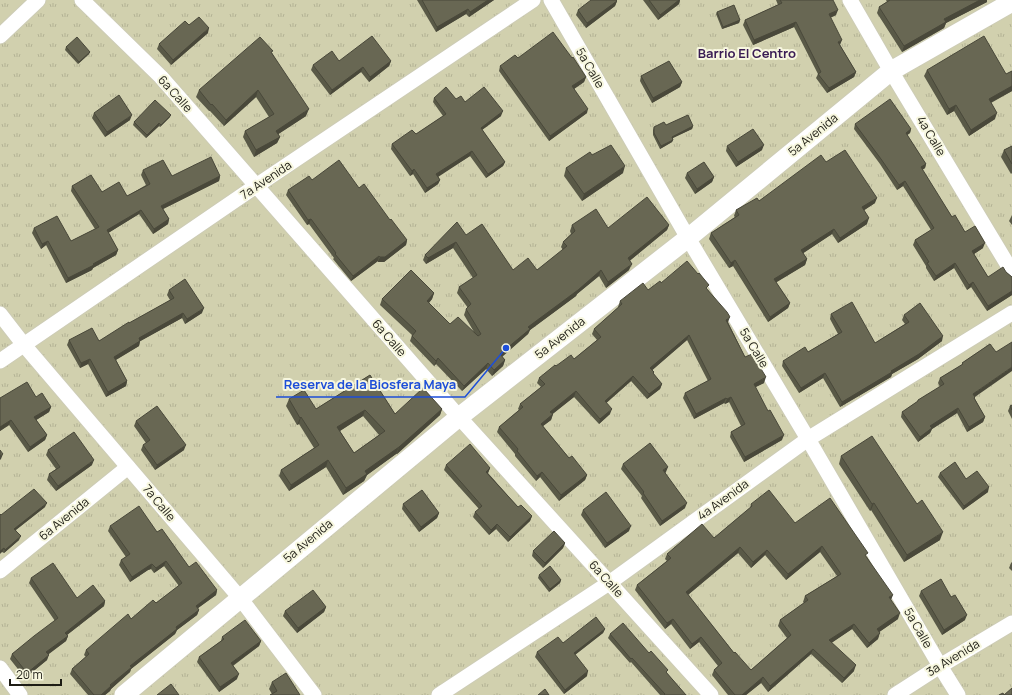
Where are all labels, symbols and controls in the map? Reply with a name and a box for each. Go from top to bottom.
district label: Barrio El Centro [698,44,796,62]
street label: 5a Calle [572,45,609,91]
street label: 6a Calle [154,71,197,116]
street label: 5a Avenida [784,109,841,160]
street label: 4a Calle [913,113,950,159]
street label: 7a Avenida [237,156,295,203]
street label: 5a Avenida [531,313,588,363]
street label: 6a Calle [368,315,410,360]
street label: 5a Calle [736,325,773,371]
callout: Reserva de la Biosfera Maya [276,372,465,397]
text: Reserva de la Biosfera Maya [284,375,456,393]
street label: 4a Avenida [694,475,752,524]
street label: 7a Calle [139,481,180,525]
street label: 6a Avenida [35,493,92,544]
street label: 5a Avenida [279,515,336,566]
street label: 6a Calle [585,556,628,601]
street label: 5a Calle [900,605,937,651]
street label: 3a Avenida [923,635,983,680]
scale bar [10,661,61,687]
text: 20 m [16,666,43,683]

